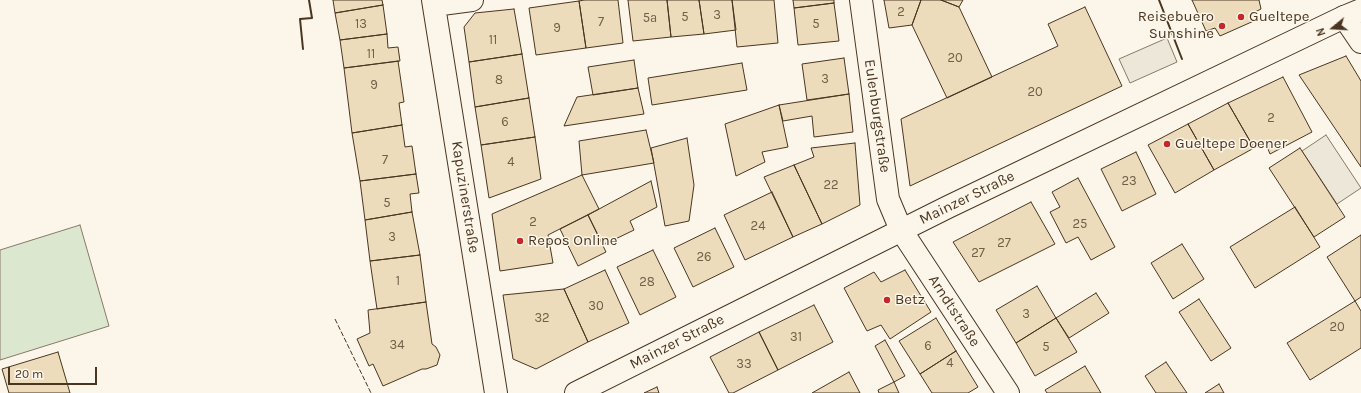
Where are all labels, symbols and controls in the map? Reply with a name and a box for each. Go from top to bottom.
house number: 2 [897,4,905,20]
house number: 3 [713,7,721,23]
place label: Reisebuero Sunshine [1138,8,1214,43]
place label: Gueltepe [1249,8,1309,26]
north arrow [1313,8,1353,48]
house number: 5 [681,9,689,25]
house number: 5a [643,10,657,26]
marker: Gueltepe [1236,12,1246,22]
house number: 7 [598,14,604,30]
house number: 13 [355,16,367,32]
house number: 5 [812,16,820,32]
house number: 9 [553,20,561,36]
marker: Reisebuero Sunshine [1217,21,1227,31]
text: N [1314,26,1329,38]
house number: 11 [489,32,497,48]
house number: 11 [367,46,375,62]
house number: 20 [947,50,963,66]
street label: Eulenburgstraße [860,58,894,174]
house number: 3 [821,71,829,87]
house number: 8 [495,72,503,88]
house number: 9 [370,77,378,93]
house number: 20 [1027,84,1043,100]
house number: 2 [1267,110,1275,126]
house number: 6 [501,114,509,130]
place label: Gueltepe Doener [1175,135,1287,153]
marker: Gueltepe Doener [1162,139,1172,149]
street label: Kapuzinerstraße [447,140,483,254]
house number: 7 [382,152,388,168]
house number: 4 [507,154,515,170]
street label: Mainzer Straße [917,167,1017,229]
house number: 23 [1121,173,1137,189]
house number: 22 [823,177,839,193]
house number: 5 [383,195,391,211]
house number: 2 [529,214,537,230]
house number: 25 [1073,216,1087,232]
house number: 24 [751,218,765,234]
house number: 3 [388,229,396,245]
place label: Repos Online [528,232,617,250]
house number: 27 [997,235,1011,251]
marker: Repos Online [515,236,525,246]
house number: 27 [971,245,985,261]
house number: 26 [697,249,711,265]
street label: Arndtstraße [924,272,984,350]
house number: 1 [396,273,400,289]
house number: 28 [639,274,655,290]
place label: Betz [895,291,925,309]
marker: Betz [882,295,892,305]
house number: 30 [588,298,604,314]
house number: 3 [1022,306,1030,322]
house number: 32 [534,310,550,326]
street label: Mainzer Straße [627,310,727,374]
house number: 20 [1329,319,1345,335]
house number: 31 [790,329,802,345]
house number: 34 [390,337,404,353]
house number: 6 [924,338,932,354]
house number: 5 [1042,339,1050,355]
house number: 4 [946,355,954,371]
house number: 33 [736,356,752,372]
scale bar [10,359,99,385]
text: 20 m [15,367,43,381]

